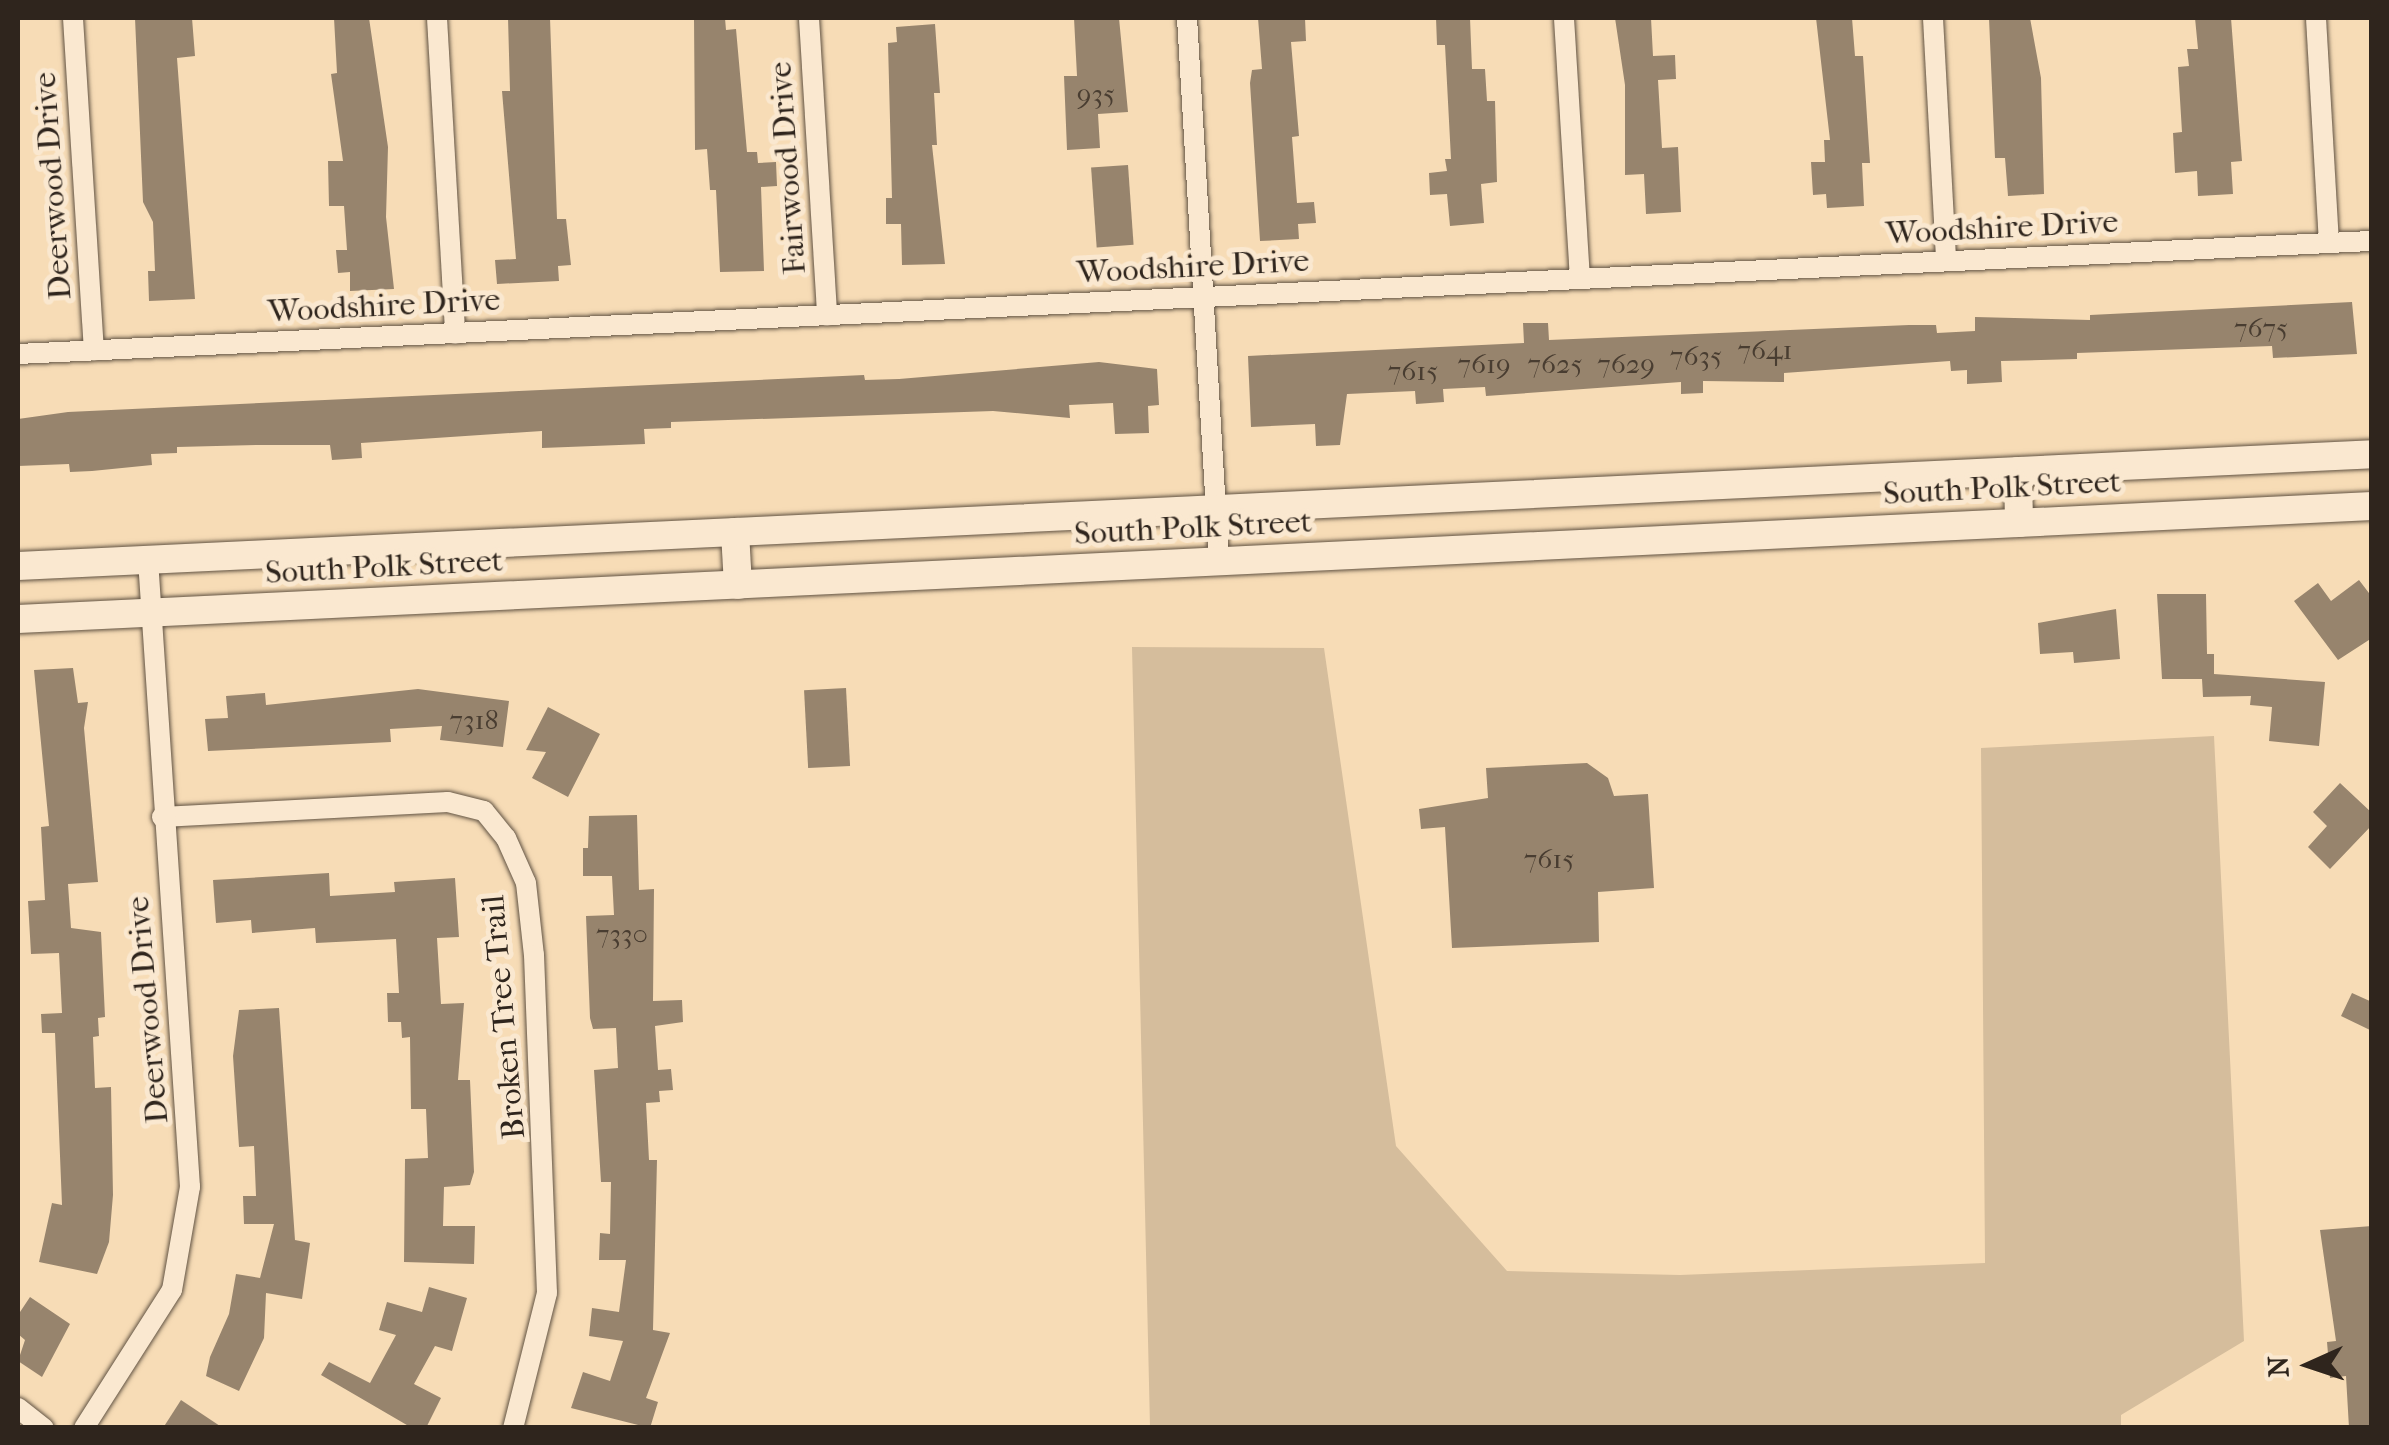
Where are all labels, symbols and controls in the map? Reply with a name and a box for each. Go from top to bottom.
street label: Fairwood Drive [761,60,815,276]
street label: Deerwood Drive [26,71,80,301]
house number: 935 [1077,77,1115,111]
street label: Woodshire Drive [1885,203,2119,253]
street label: Woodshire Drive [1076,242,1310,292]
street label: Woodshire Drive [267,281,501,331]
house number: 7675 [2234,311,2288,345]
house number: 7641 [1737,333,1793,367]
house number: 7635 [1670,339,1722,373]
house number: 7619 [1457,347,1511,381]
house number: 7625 [1527,347,1583,381]
house number: 7629 [1597,347,1655,381]
house number: 7615 [1388,354,1438,388]
street label: South Polk Street [1882,463,2122,513]
street label: South Polk Street [1073,503,1313,553]
street label: South Polk Street [264,542,504,592]
house number: 7318 [449,703,499,737]
house number: 7615 [1524,842,1574,876]
street label: Broken Tree Trail [474,893,534,1141]
street label: Deerwood Drive [119,895,177,1125]
house number: 7330 [596,917,648,951]
north arrow [2259,1315,2359,1415]
text: N [2262,1355,2296,1378]

